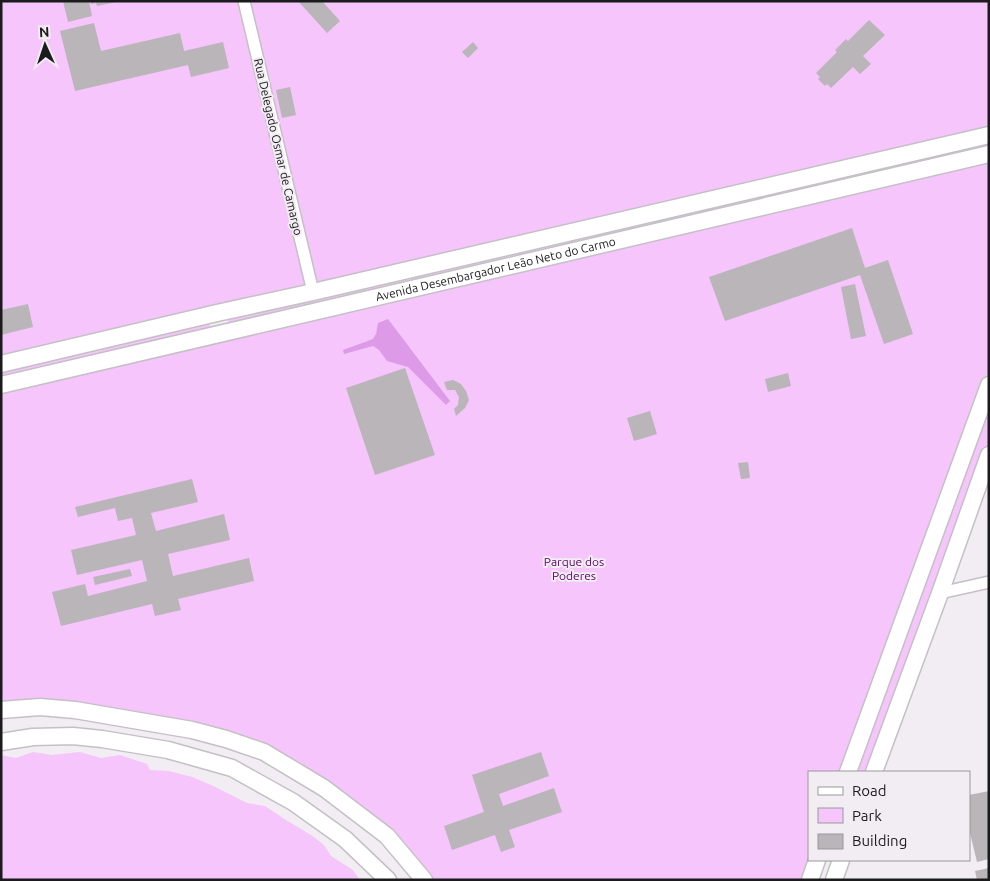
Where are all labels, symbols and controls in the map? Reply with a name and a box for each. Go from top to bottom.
north arrow [20,20,70,70]
text: N [39,24,50,40]
street label: Rua Delegado Osmar de Camargo [252,57,305,237]
street label: Avenida Desembargador Leão Neto do Carmo [374,235,617,303]
park label: Parque dos Poderes [544,555,604,582]
legend [808,771,970,861]
text: Road [852,782,887,799]
text: Park [852,807,882,824]
text: Building [852,832,907,849]

